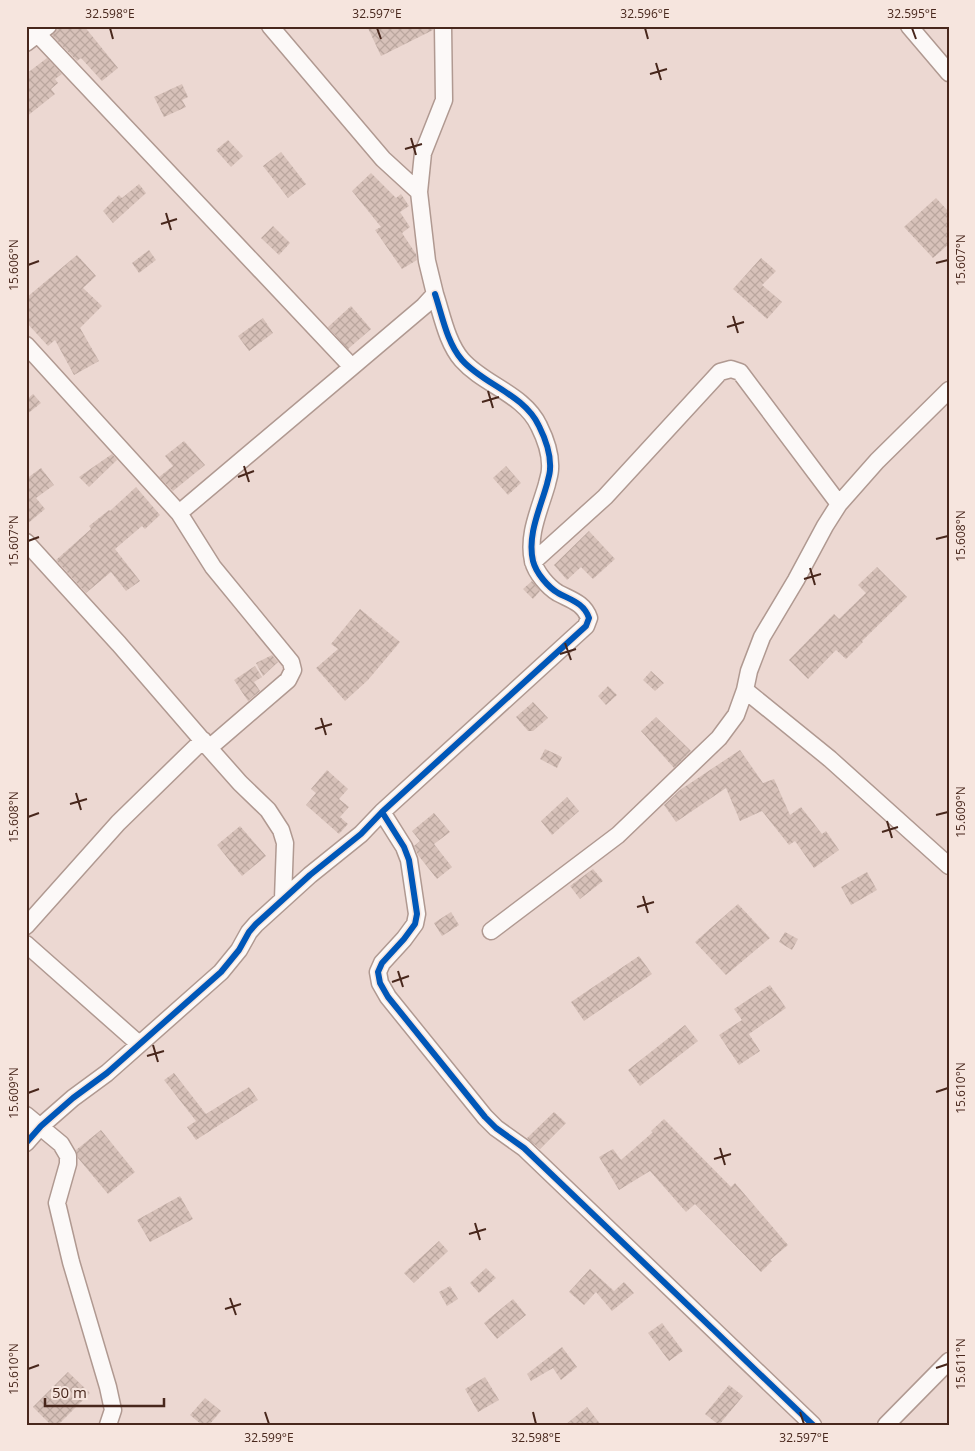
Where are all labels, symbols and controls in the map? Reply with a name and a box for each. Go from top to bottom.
text: 32.598°E [85,5,135,22]
text: 32.597°E [352,5,402,22]
text: 32.596°E [620,5,670,22]
text: 32.595°E [887,5,937,22]
text: 15.607°N [952,234,969,286]
text: 15.606°N [5,239,22,291]
text: 15.608°N [952,510,969,562]
text: 15.607°N [5,515,22,567]
text: 15.609°N [952,786,969,838]
text: 15.608°N [5,791,22,843]
text: 15.610°N [952,1062,969,1114]
text: 15.609°N [5,1067,22,1119]
text: 15.611°N [952,1338,969,1390]
text: 15.610°N [5,1343,22,1395]
scale bar [45,1376,164,1408]
text: 50 m [52,1382,87,1402]
text: 32.599°E [244,1429,294,1446]
text: 32.598°E [511,1429,561,1446]
text: 32.597°E [779,1429,829,1446]

